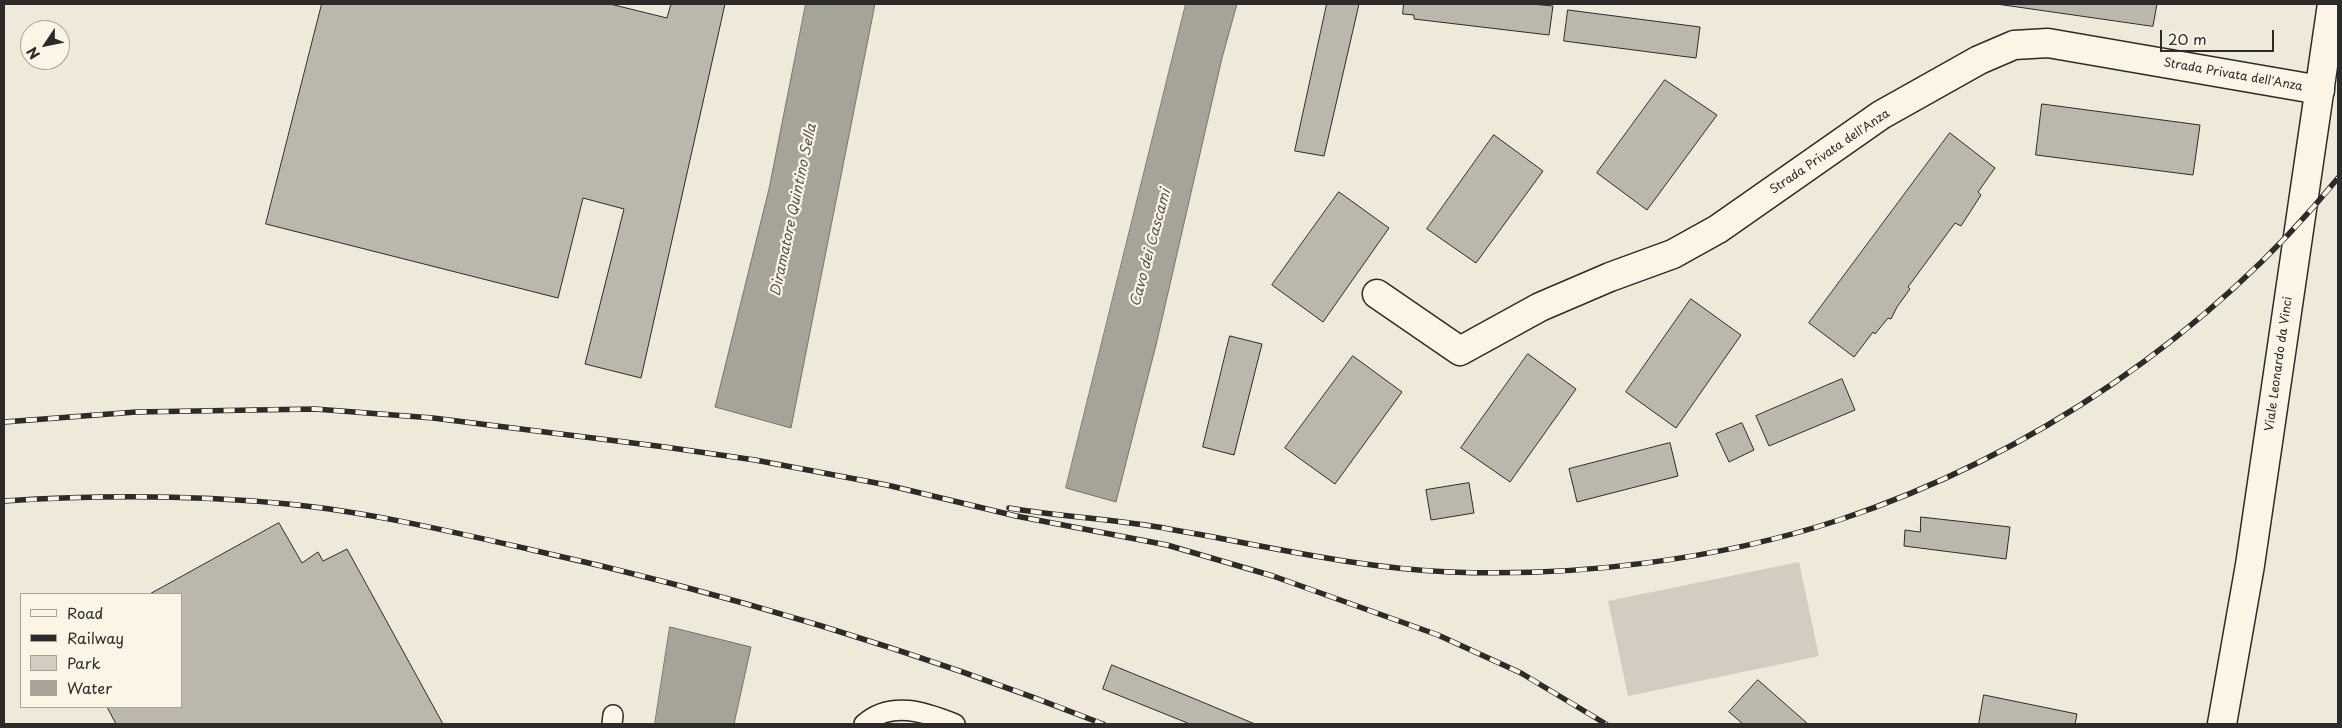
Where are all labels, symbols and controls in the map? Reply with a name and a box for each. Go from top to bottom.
north arrow [20,20,70,70]
scale bar [2162,20,2276,52]
text: 20 m [2168,27,2207,50]
text: N [21,43,45,64]
street label: Strada Privata dell'Anza [2162,56,2304,94]
street label: Strada Privata dell'Anza [1767,107,1893,197]
water label: Diramatore Quintino Sella [768,122,820,298]
water label: Cavo dei Cascami [1127,187,1175,309]
street label: Viale Leonardo da Vinci [2262,296,2296,432]
legend [20,593,182,708]
text: Road [67,601,103,624]
text: Railway [67,626,124,649]
text: Park [67,651,101,674]
text: Water [67,676,112,699]

